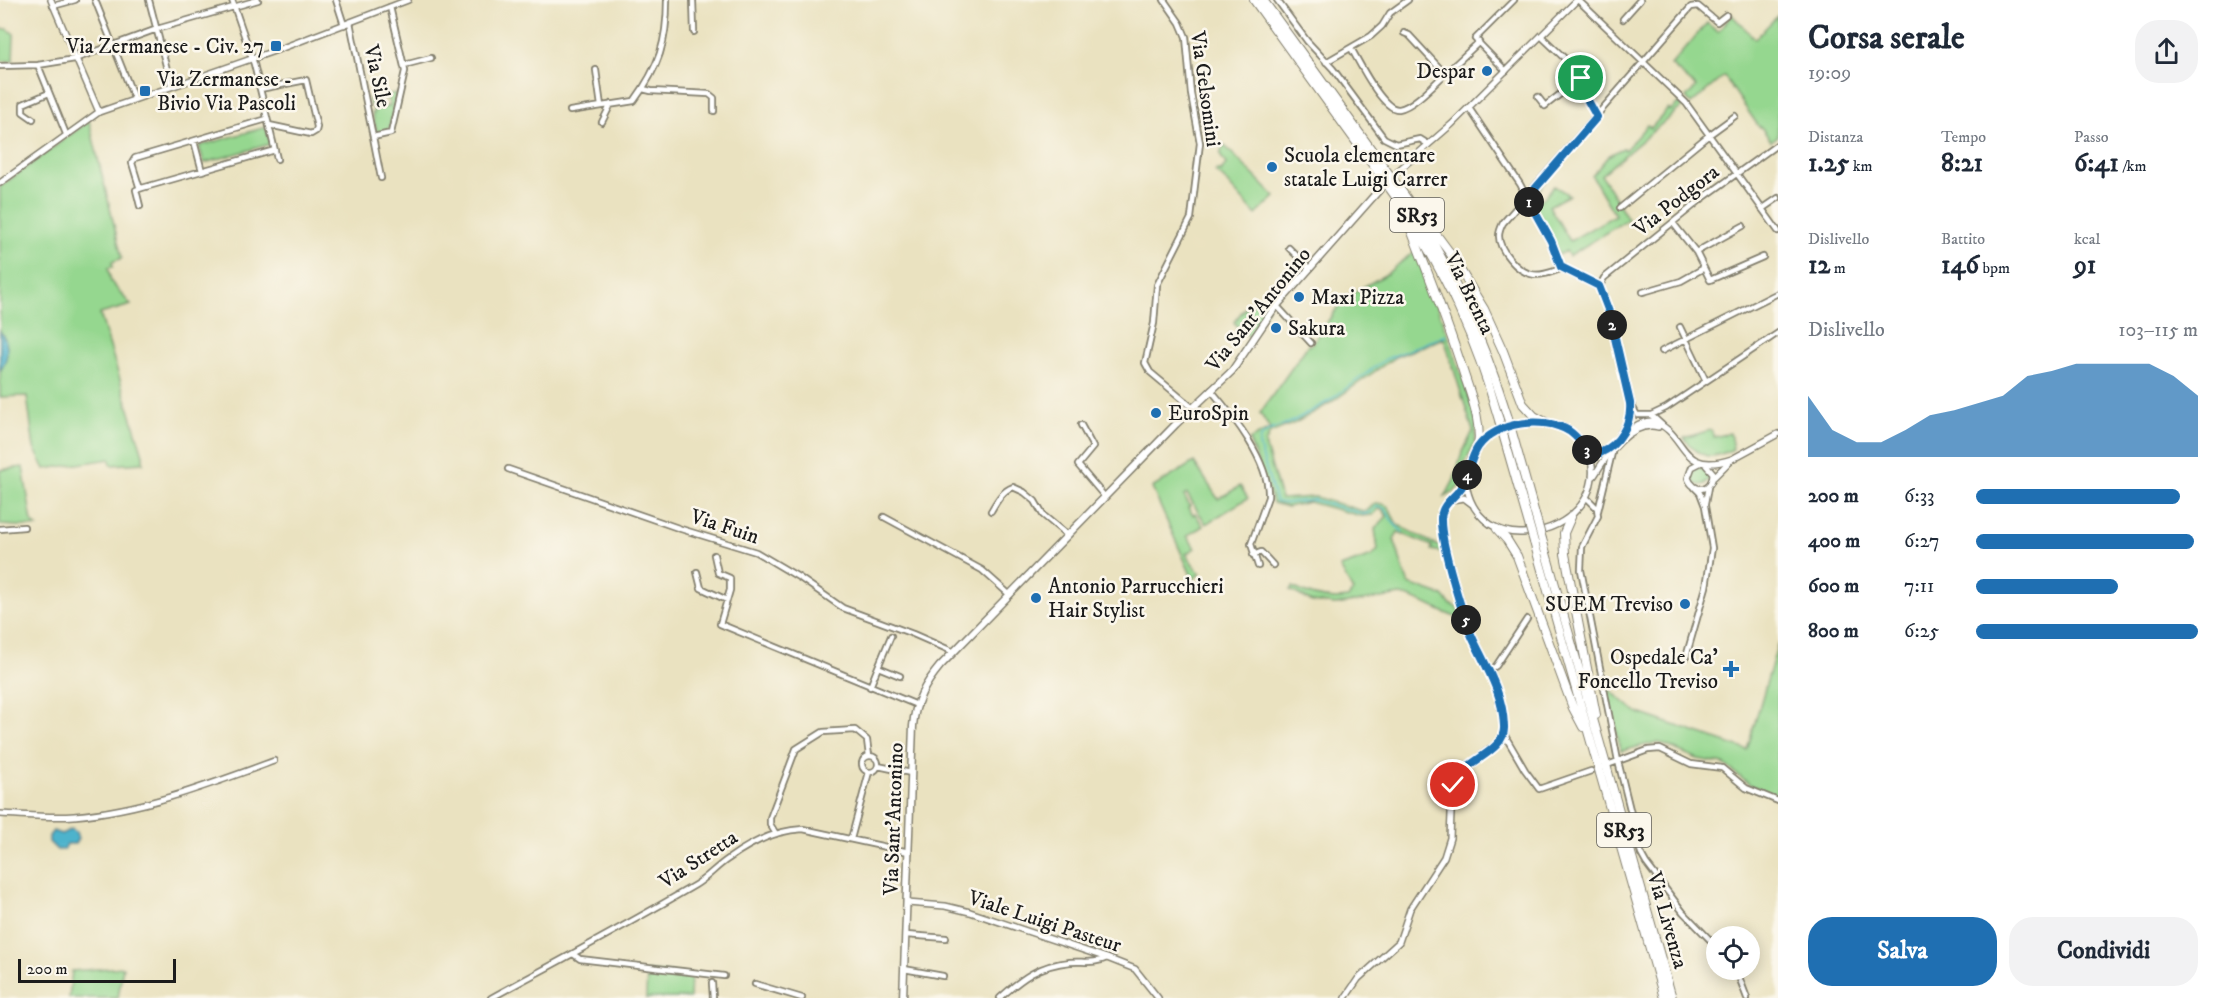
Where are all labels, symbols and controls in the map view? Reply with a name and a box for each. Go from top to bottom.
text: Corsa serale [1808,18,1965,59]
button: share [2135,20,2198,83]
street label: Via Gelsomini [1184,29,1226,149]
place label: Via Zermanese - Civ. 27 [65,34,264,60]
marker: Via Zermanese - Civ. 27 [269,39,283,53]
street label: Via Sile [358,42,396,110]
pin [1555,52,1606,103]
place label: Despar [1416,59,1475,85]
icon: arrive [1564,61,1597,94]
text: 19:09 [1808,61,1851,86]
marker: Despar [1480,64,1494,78]
place label: Via Zermanese - Bivio Via Pascoli [156,67,296,117]
marker: Via Zermanese - Bivio Via Pascoli [138,84,152,98]
text: Distanza [1808,127,1863,147]
text: Tempo [1941,127,1986,147]
text: Passo [2074,127,2109,147]
place label: Scuola elementare statale Luigi Carrer [1284,143,1448,193]
text: 1.25 [1808,147,1849,180]
text: 8:21 [1941,147,1983,180]
text: 6:41 [2074,147,2119,180]
text: km [1849,156,1873,176]
text: /km [2119,156,2147,176]
street label: Via Podgora [1628,159,1725,243]
marker: Scuola elementare statale Luigi Carrer [1265,160,1279,174]
pin: 1 [1514,187,1544,217]
text: 1 [1526,192,1532,212]
road number: SR53 [1390,198,1444,232]
text: Dislivello [1808,229,1869,249]
text: Battito [1941,229,1985,249]
text: kcal [2074,229,2100,249]
street label: Via Sant'Antonino [1200,242,1317,378]
street label: Via Brenta [1438,247,1500,339]
text: 12 [1808,249,1830,282]
text: 146 [1941,249,1979,282]
text: 91 [2074,249,2096,282]
text: m [1830,258,1846,278]
text: bpm [1979,258,2010,278]
place label: Maxi Pizza [1311,285,1404,311]
marker: Maxi Pizza [1292,290,1306,304]
pin: 2 [1597,310,1627,340]
text: 2 [1608,315,1616,335]
place label: Sakura [1288,316,1345,342]
text: Dislivello [1808,318,1885,343]
text: 103–115 m [2118,318,2198,343]
marker: Sakura [1269,321,1283,335]
place label: EuroSpin [1168,401,1249,427]
marker: EuroSpin [1149,406,1163,420]
pin: 3 [1572,435,1602,465]
text: 3 [1584,440,1590,460]
pin: 4 [1452,460,1482,490]
text: 4 [1462,465,1472,485]
text: 200 m [1808,484,1859,509]
text: 6:33 [1904,484,1935,509]
street label: Via Fuin [686,503,762,550]
text: 400 m [1808,529,1860,554]
text: 6:27 [1904,529,1940,554]
place label: Antonio Parrucchieri Hair Stylist [1048,574,1224,624]
text: 600 m [1808,574,1859,599]
text: 7:11 [1904,574,1934,599]
marker: Antonio Parrucchieri Hair Stylist [1029,591,1043,605]
place label: SUEM Treviso [1545,592,1673,618]
marker: SUEM Treviso [1678,597,1692,611]
pin: 5 [1451,605,1481,635]
text: 5 [1462,610,1470,630]
text: 800 m [1808,619,1859,644]
text: 6:25 [1904,619,1939,644]
place label: Ospedale Ca' Foncello Treviso [1578,645,1718,695]
marker: Ospedale Ca' Foncello Treviso [1722,660,1740,678]
street label: Via Sant'Antonino [878,742,910,897]
pin [1427,759,1478,810]
icon: check [1436,768,1469,801]
road number: SR53 [1597,813,1651,847]
street label: Via Stretta [653,825,743,895]
street label: Via Livenza [1641,868,1693,972]
street label: Viale Luigi Pasteur [964,885,1125,959]
button: Salva [1808,917,1997,986]
button: Condividi [2009,917,2198,986]
map controls [1706,926,1760,980]
button: locate [1706,926,1760,980]
scale bar [18,956,176,984]
text: 200 m [27,959,68,979]

